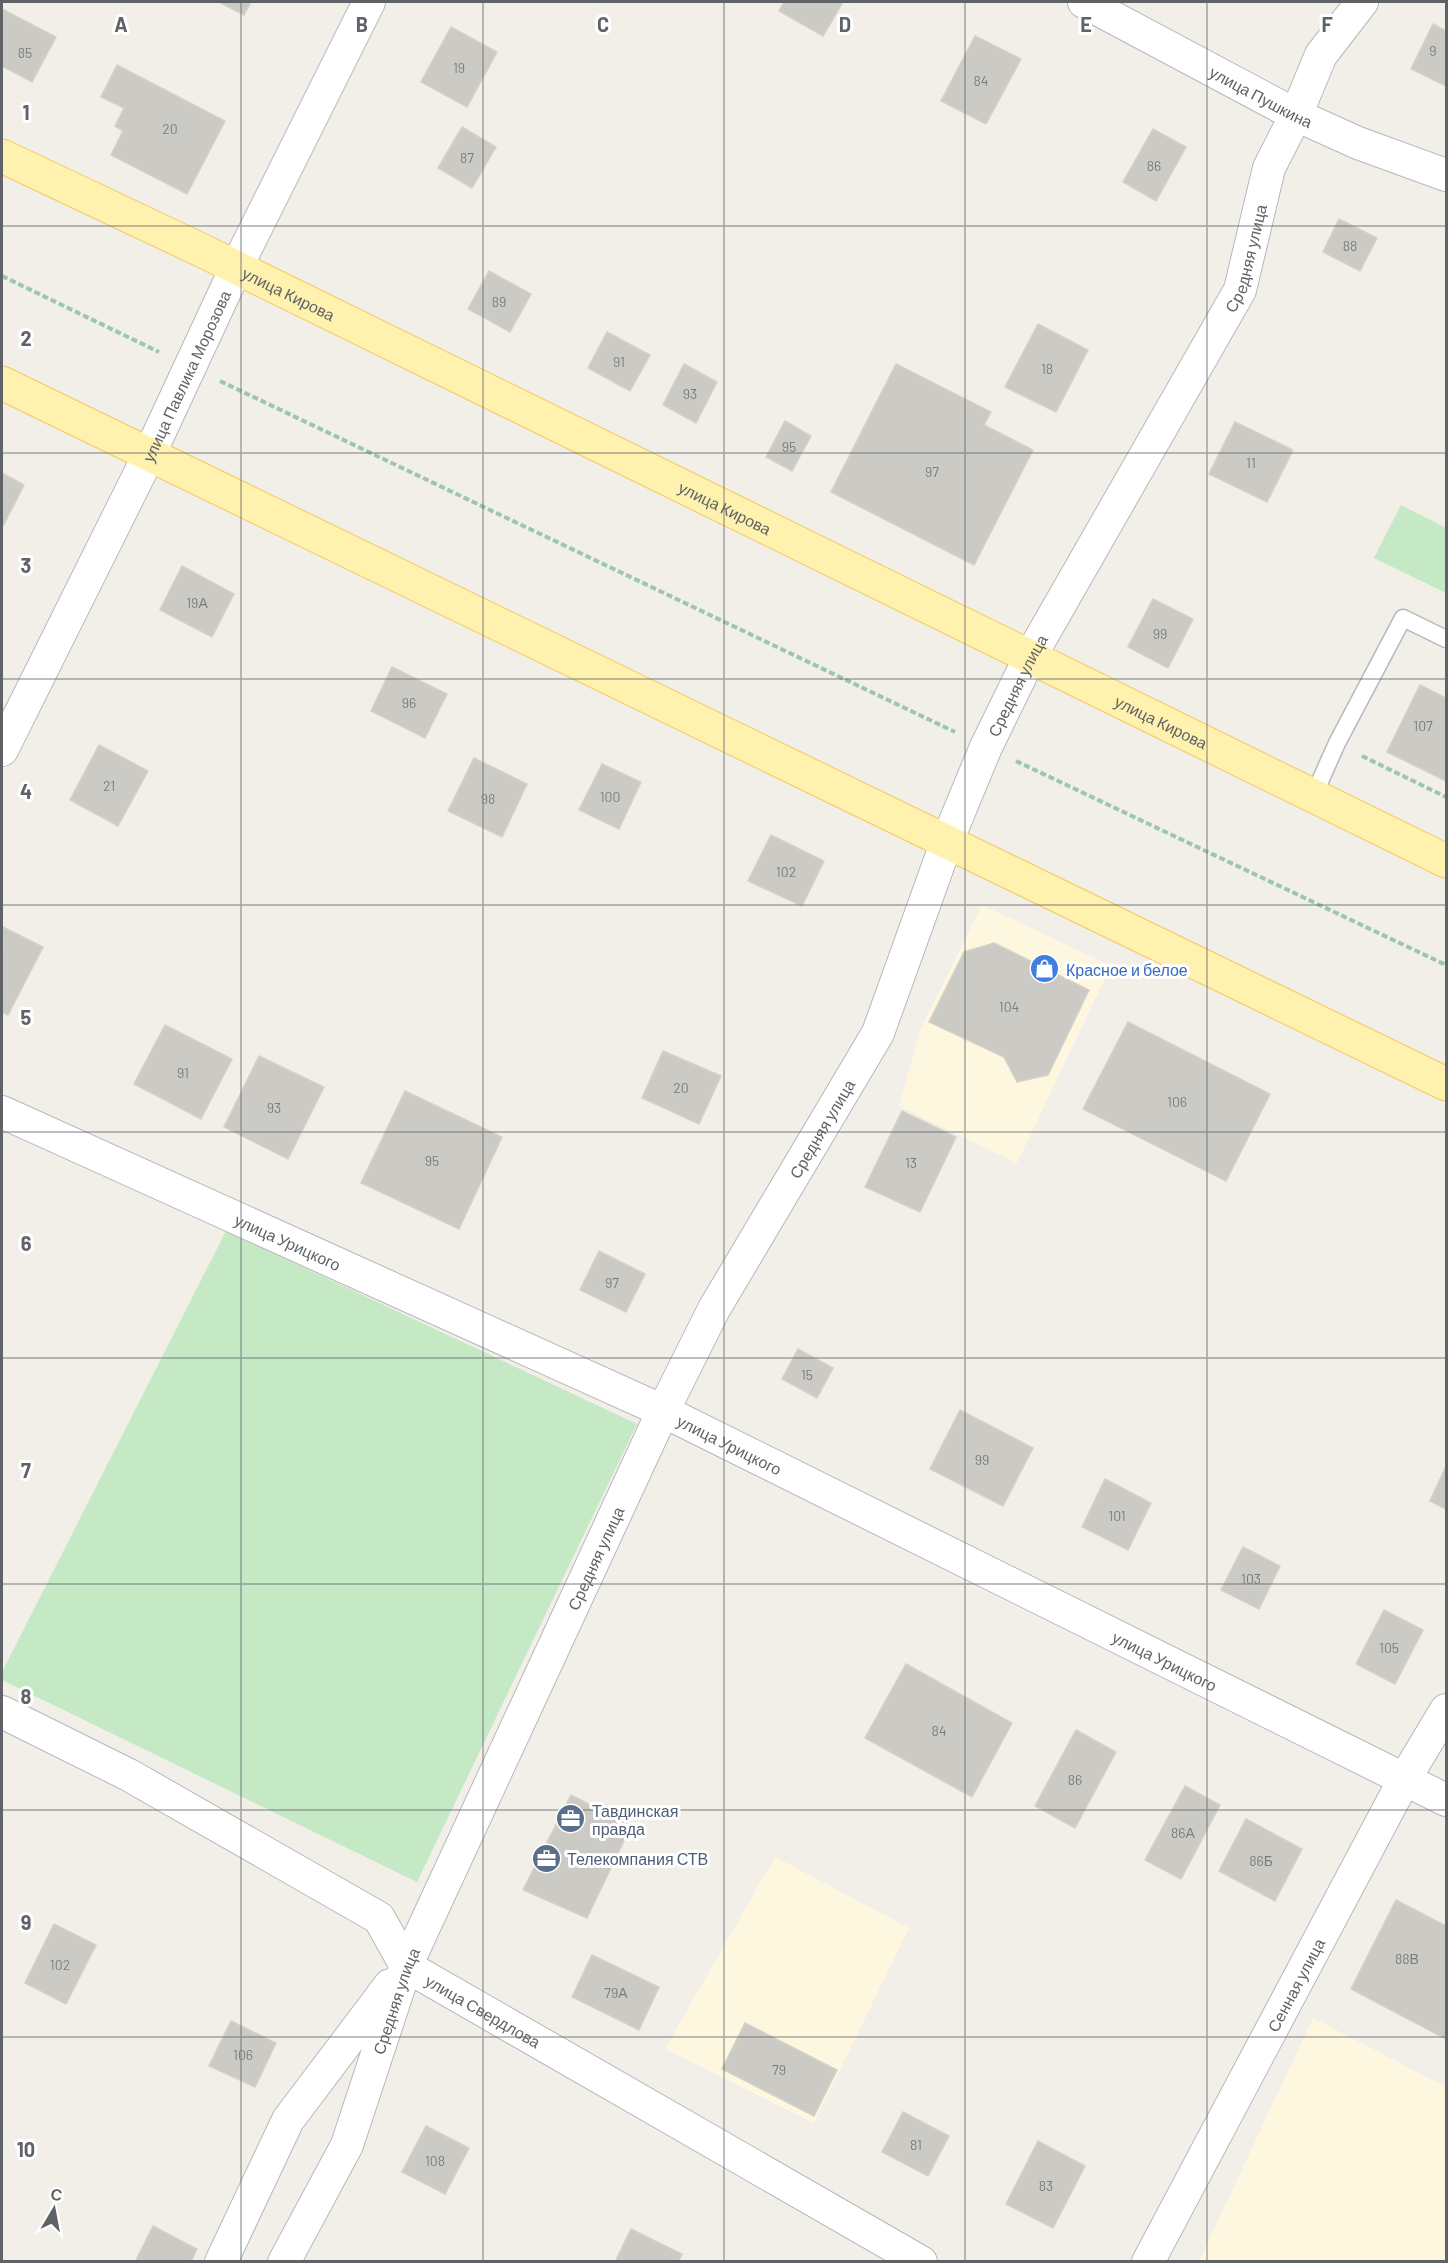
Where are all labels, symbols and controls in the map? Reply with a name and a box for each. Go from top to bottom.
text: A [114,12,128,36]
text: B [356,12,368,36]
text: C [597,12,609,36]
text: D [839,12,851,36]
text: E [1080,12,1092,36]
text: F [1321,12,1333,36]
house number: 9 [1429,42,1437,59]
house number: 85 [18,44,32,61]
house number: 19 [453,59,465,76]
street label: улица Пушкина [1207,62,1316,131]
house number: 84 [973,72,989,89]
text: 1 [22,100,30,124]
house number: 20 [162,120,178,137]
house number: 87 [460,149,474,166]
house number: 86 [1147,157,1161,174]
street label: Средняя улица [1220,202,1270,315]
house number: 88 [1343,237,1357,254]
street label: улица Кирова [240,262,338,324]
street label: улица Павлика Морозова [138,287,234,465]
house number: 89 [492,293,506,310]
text: 2 [20,326,32,350]
house number: 91 [613,353,625,370]
house number: 18 [1041,360,1053,377]
house number: 93 [683,385,697,402]
house number: 95 [782,438,796,455]
house number: 11 [1246,454,1256,471]
house number: 97 [925,463,939,480]
street label: улица Кирова [676,477,775,538]
text: 3 [21,553,31,577]
house number: 19А [186,594,208,611]
house number: 99 [1153,625,1167,642]
street label: Средняя улица [983,631,1051,739]
street label: улица Кирова [1112,691,1211,752]
house number: 96 [402,694,416,711]
house number: 107 [1413,717,1433,734]
house number: 21 [103,777,115,794]
text: 4 [20,779,32,803]
house number: 100 [600,788,620,805]
house number: 98 [481,790,495,807]
house number: 102 [776,863,796,880]
shop icon: Красное и белое [1029,953,1061,985]
place label: Красное и белое [1066,960,1188,979]
house number: 104 [999,998,1019,1015]
text: 5 [21,1005,32,1029]
house number: 91 [177,1064,189,1081]
street label: Средняя улица [785,1076,858,1181]
house number: 20 [673,1079,689,1096]
house number: 106 [1167,1093,1187,1110]
house number: 93 [267,1099,281,1116]
house number: 95 [425,1152,439,1169]
house number: 13 [905,1154,917,1171]
street label: улица Урицкого [232,1209,344,1274]
text: 6 [21,1231,32,1255]
house number: 97 [605,1274,619,1291]
house number: 15 [801,1366,813,1383]
street label: улица Урицкого [674,1410,785,1478]
house number: 99 [975,1451,989,1468]
text: 7 [21,1458,31,1482]
street label: Средняя улица [563,1503,627,1613]
house number: 101 [1108,1507,1126,1524]
house number: 103 [1241,1570,1261,1587]
street label: улица Урицкого [1110,1626,1220,1694]
house number: 105 [1379,1639,1399,1656]
text: 8 [21,1684,32,1708]
house number: 84 [931,1722,947,1739]
house number: 86 [1068,1771,1082,1788]
place label: Тавдинская правда [592,1801,678,1838]
office icon: Тавдинская правда [555,1803,587,1835]
house number: 86А [1171,1824,1196,1841]
office icon: Телекомпания СТВ [530,1842,562,1874]
place label: Телекомпания СТВ [567,1849,708,1868]
house number: 86Б [1249,1852,1273,1869]
text: 9 [21,1910,31,1934]
street label: Сенная улица [1263,1935,1328,2035]
street label: Средняя улица [368,1944,423,2057]
house number: 88В [1395,1950,1419,1967]
house number: 102 [50,1956,70,1973]
street label: улица Свердлова [422,1970,544,2051]
house number: 79А [604,1984,628,2001]
house number: 106 [233,2046,253,2063]
house number: 79 [772,2061,786,2078]
house number: 81 [910,2136,922,2153]
text: 10 [17,2137,35,2161]
house number: 108 [425,2152,445,2169]
house number: 83 [1039,2177,1053,2194]
north arrow [24,2179,84,2239]
text: С [49,2183,64,2204]

